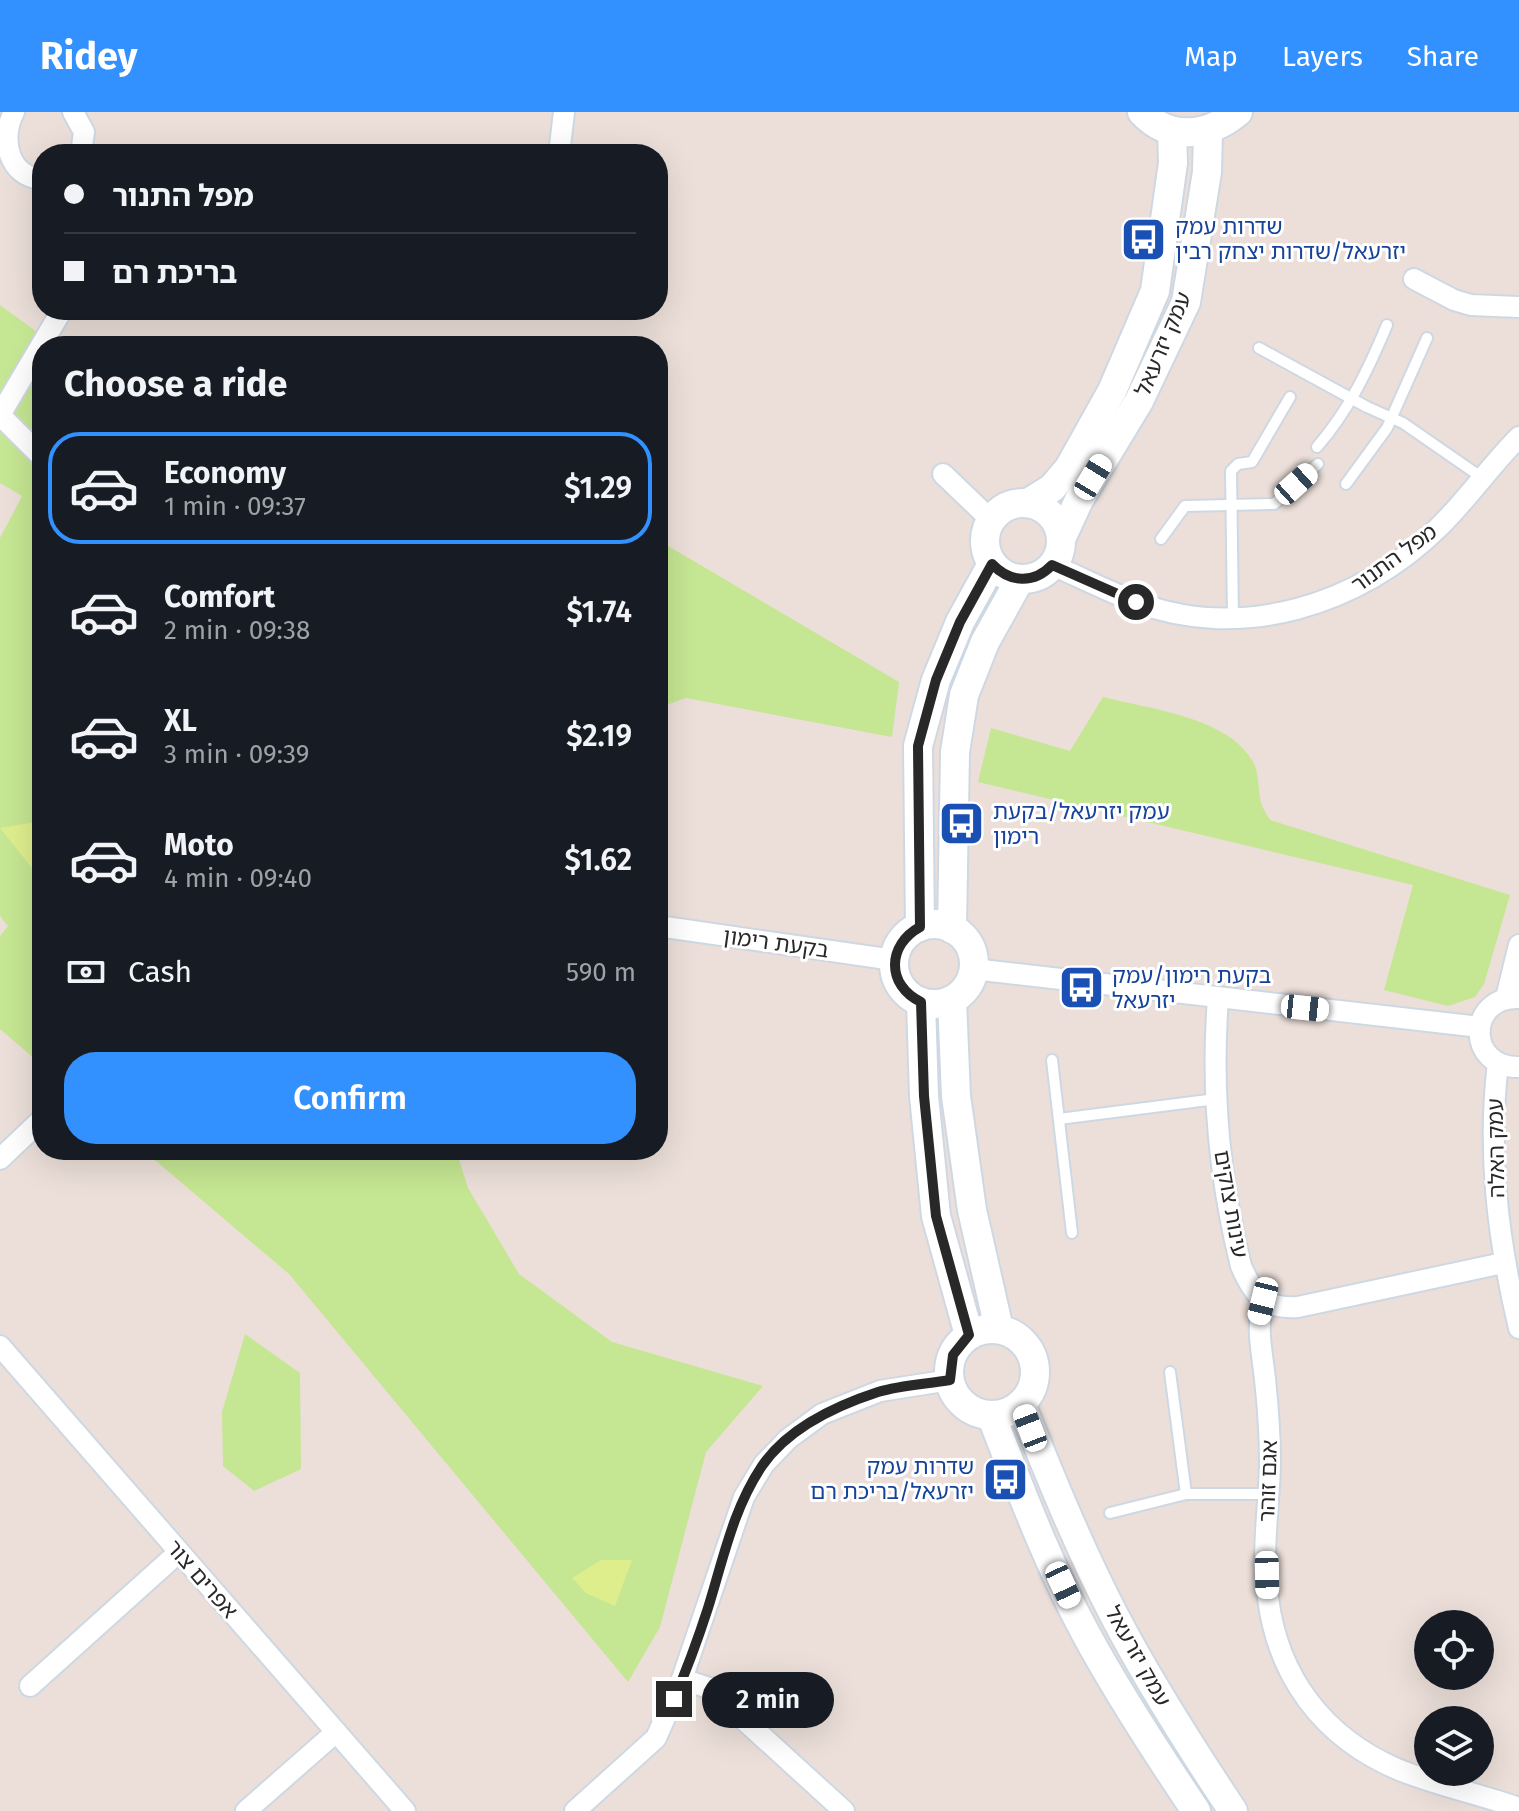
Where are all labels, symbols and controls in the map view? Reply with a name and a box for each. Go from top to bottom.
text: Ridey [40,33,137,79]
text: Map [1184,40,1238,73]
text: Layers [1282,40,1363,73]
text: Share [1407,40,1479,73]
text: מפל התנור [112,178,254,214]
place label: שדרות עמק יזרעאל/שדרות יצחק רבין [1175,213,1406,265]
bus stop icon: שדרות עמק יזרעאל/שדרות יצחק רבין [1120,215,1168,263]
text: בריכת רם [112,255,237,291]
street label: עמק יזרעאל [1129,288,1197,400]
text: Choose a ride [64,362,287,406]
car [1070,450,1116,504]
icon: car [68,452,140,524]
text: Economy [164,455,286,491]
car [1270,459,1322,509]
text: $1.29 [564,470,632,506]
text: 1 min · 09:37 [164,491,306,522]
street label: מפל התנור [1346,518,1442,598]
icon: car [68,576,140,648]
text: Comfort [164,579,275,615]
route start [1118,584,1154,620]
text: $1.74 [566,594,632,630]
text: 2 min · 09:38 [164,615,310,646]
icon: car [68,700,140,772]
text: XL [164,703,197,739]
text: $2.19 [566,718,632,754]
text: 3 min · 09:39 [164,739,309,770]
place label: עמק יזרעאל/בקעת רימון [993,798,1170,850]
bus stop icon: עמק יזרעאל/בקעת רימון [938,800,986,848]
icon: car [68,824,140,896]
text: Moto [164,827,234,863]
text: $1.62 [564,842,632,878]
text: 4 min · 09:40 [164,863,312,894]
street label: בקעת רימון [721,922,831,964]
icon: cash [64,950,108,994]
text: Cash [128,954,192,990]
text: 590 m [566,957,636,988]
place label: בקעת רימון/עמק יזרעאל [1112,962,1271,1014]
bus stop icon: בקעת רימון/עמק יזרעאל [1057,964,1105,1012]
car [1280,994,1330,1022]
button: Confirm [64,1052,636,1144]
street label: עמק האלה [1482,1098,1510,1198]
street label: עינות צוקים [1208,1148,1254,1260]
car [1246,1275,1280,1327]
car [1010,1401,1050,1455]
street label: אגם זוהר [1253,1439,1283,1523]
place label: שדרות עמק יזרעאל/בריכת רם [810,1453,974,1505]
bus stop icon: שדרות עמק יזרעאל/בריכת רם [981,1455,1029,1503]
street label: אפרים צור [161,1534,243,1624]
car [1255,1551,1279,1599]
car [1042,1558,1084,1612]
street label: עמק יזרעאל [1099,1601,1177,1711]
map controls [1414,1610,1494,1786]
button: locate [1414,1610,1494,1690]
callout: 2 min [702,1671,834,1727]
route end [656,1681,692,1717]
text: 2 min [736,1684,800,1715]
button: layers [1414,1706,1494,1786]

